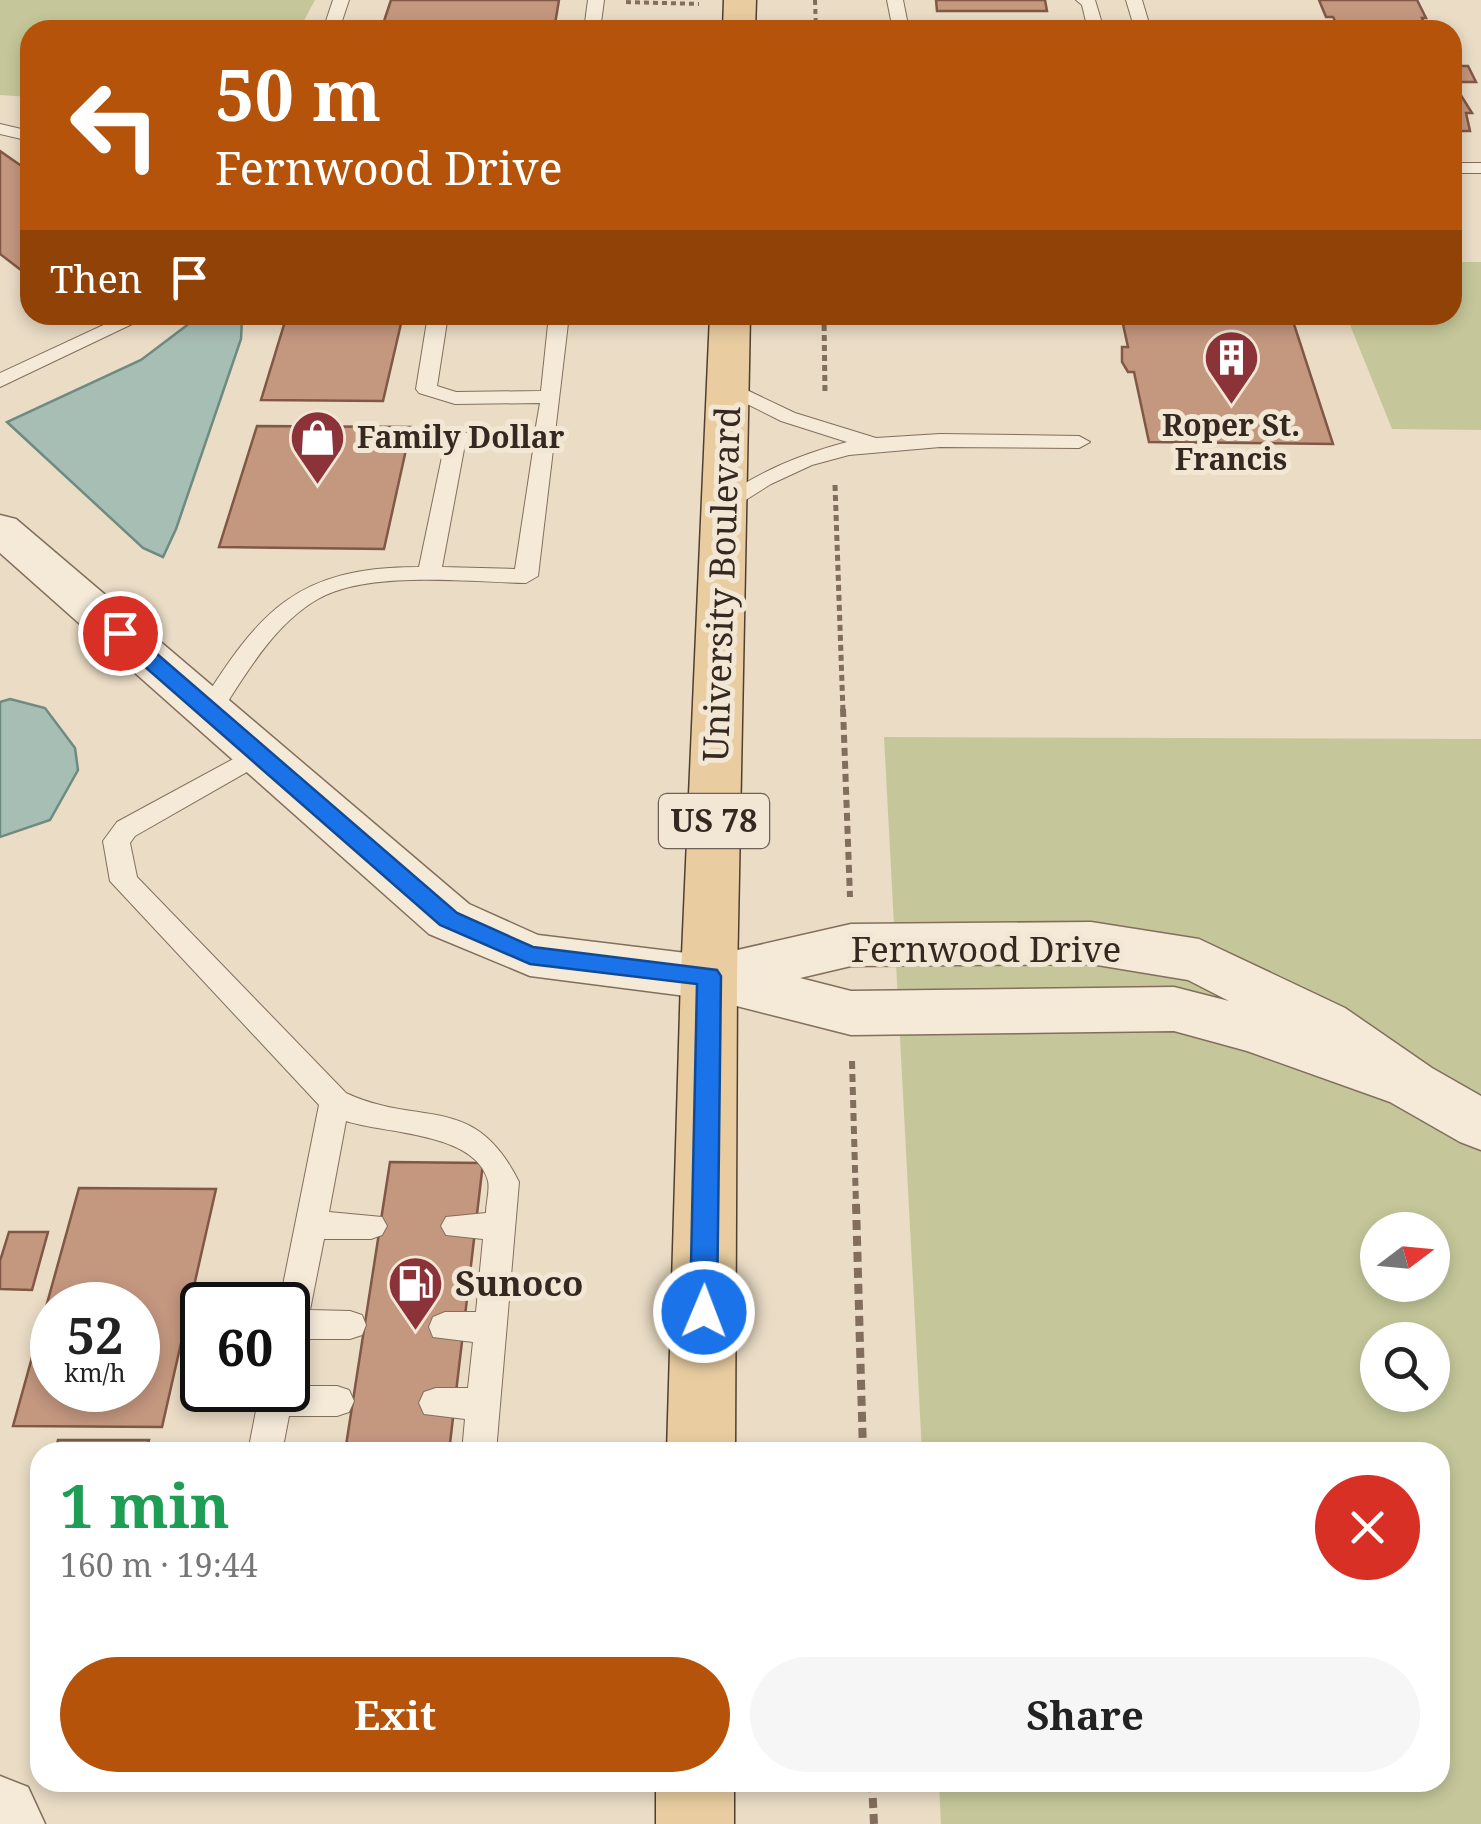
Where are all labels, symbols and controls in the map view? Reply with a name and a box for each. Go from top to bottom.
text: 50 m [215,46,381,142]
icon: left [50,60,180,190]
text: Fernwood Drive [215,137,563,198]
icon: arrive [162,250,217,305]
text: Then [50,252,142,304]
building icon: Roper St. Francis [1201,328,1261,407]
place label: Roper St. Francis [1162,404,1300,479]
street label: University Boulevard [691,406,750,762]
shop icon: Family Dollar [288,408,348,487]
place label: Family Dollar [357,416,565,457]
pin [78,591,163,676]
icon: arrive [93,606,148,661]
road number: US 78 [659,794,769,848]
street label: Fernwood Drive [851,925,1121,972]
north arrow [1360,1212,1450,1302]
map controls [1360,1212,1450,1412]
fuel station icon: Sunoco [386,1254,446,1333]
place label: Sunoco [455,1259,583,1306]
position arrow [652,1260,756,1364]
speed limit sign: 60 [180,1282,310,1412]
text: 52 [67,1301,123,1369]
button: search [1360,1322,1450,1412]
text: km/h [64,1355,126,1389]
text: 1 min [60,1464,230,1546]
button: close [1315,1475,1420,1580]
text: 160 m · 19:44 [60,1543,258,1586]
button: Exit [60,1657,730,1772]
button: Share [750,1657,1420,1772]

